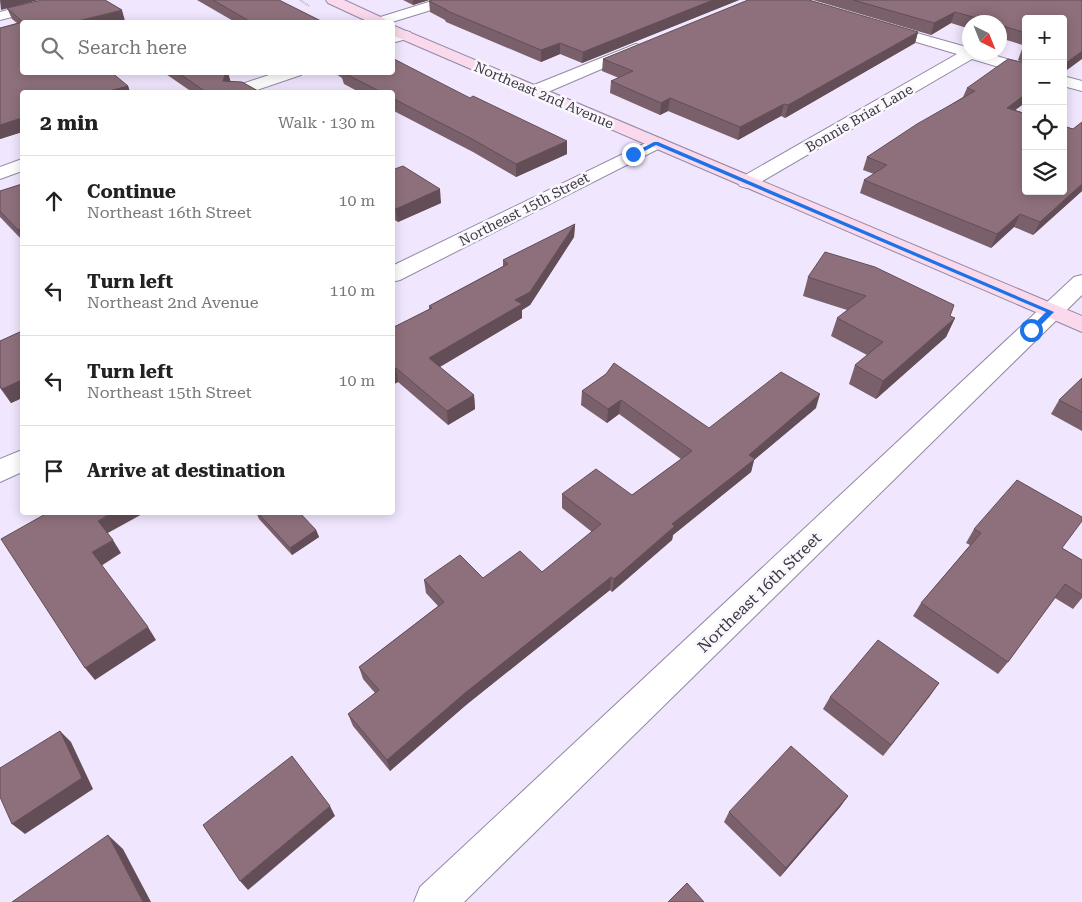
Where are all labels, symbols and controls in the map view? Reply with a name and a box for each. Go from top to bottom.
north arrow [962,15,1007,60]
map controls [1022,15,1067,195]
button: + [1022,15,1067,60]
search box [20,20,395,75]
icon: search [38,34,66,62]
text: Search here [78,36,187,59]
street label: Northeast 2nd Avenue [472,58,616,132]
button: − [1022,60,1067,105]
street label: Bonnie Briar Lane [802,81,916,155]
button: locate [1022,105,1067,150]
text: 2 min [40,111,98,135]
text: Walk · 130 m [278,113,375,132]
route end [622,143,645,166]
button: layers [1022,150,1067,195]
street label: Northeast 15th Street [456,169,592,249]
text: Continue [87,180,176,203]
icon: ahead [40,187,68,215]
text: 10 m [338,191,375,210]
text: Northeast 16th Street [87,203,252,222]
text: Turn left [87,270,173,293]
icon: left [40,277,68,305]
text: 110 m [329,281,375,300]
text: Northeast 2nd Avenue [87,293,259,312]
route start [1020,319,1043,342]
text: Turn left [87,360,173,383]
icon: left [40,367,68,395]
text: 10 m [338,371,375,390]
text: Northeast 15th Street [87,383,252,402]
icon: arrive [40,457,68,485]
text: Arrive at destination [87,459,285,482]
street label: Northeast 16th Street [693,528,825,656]

